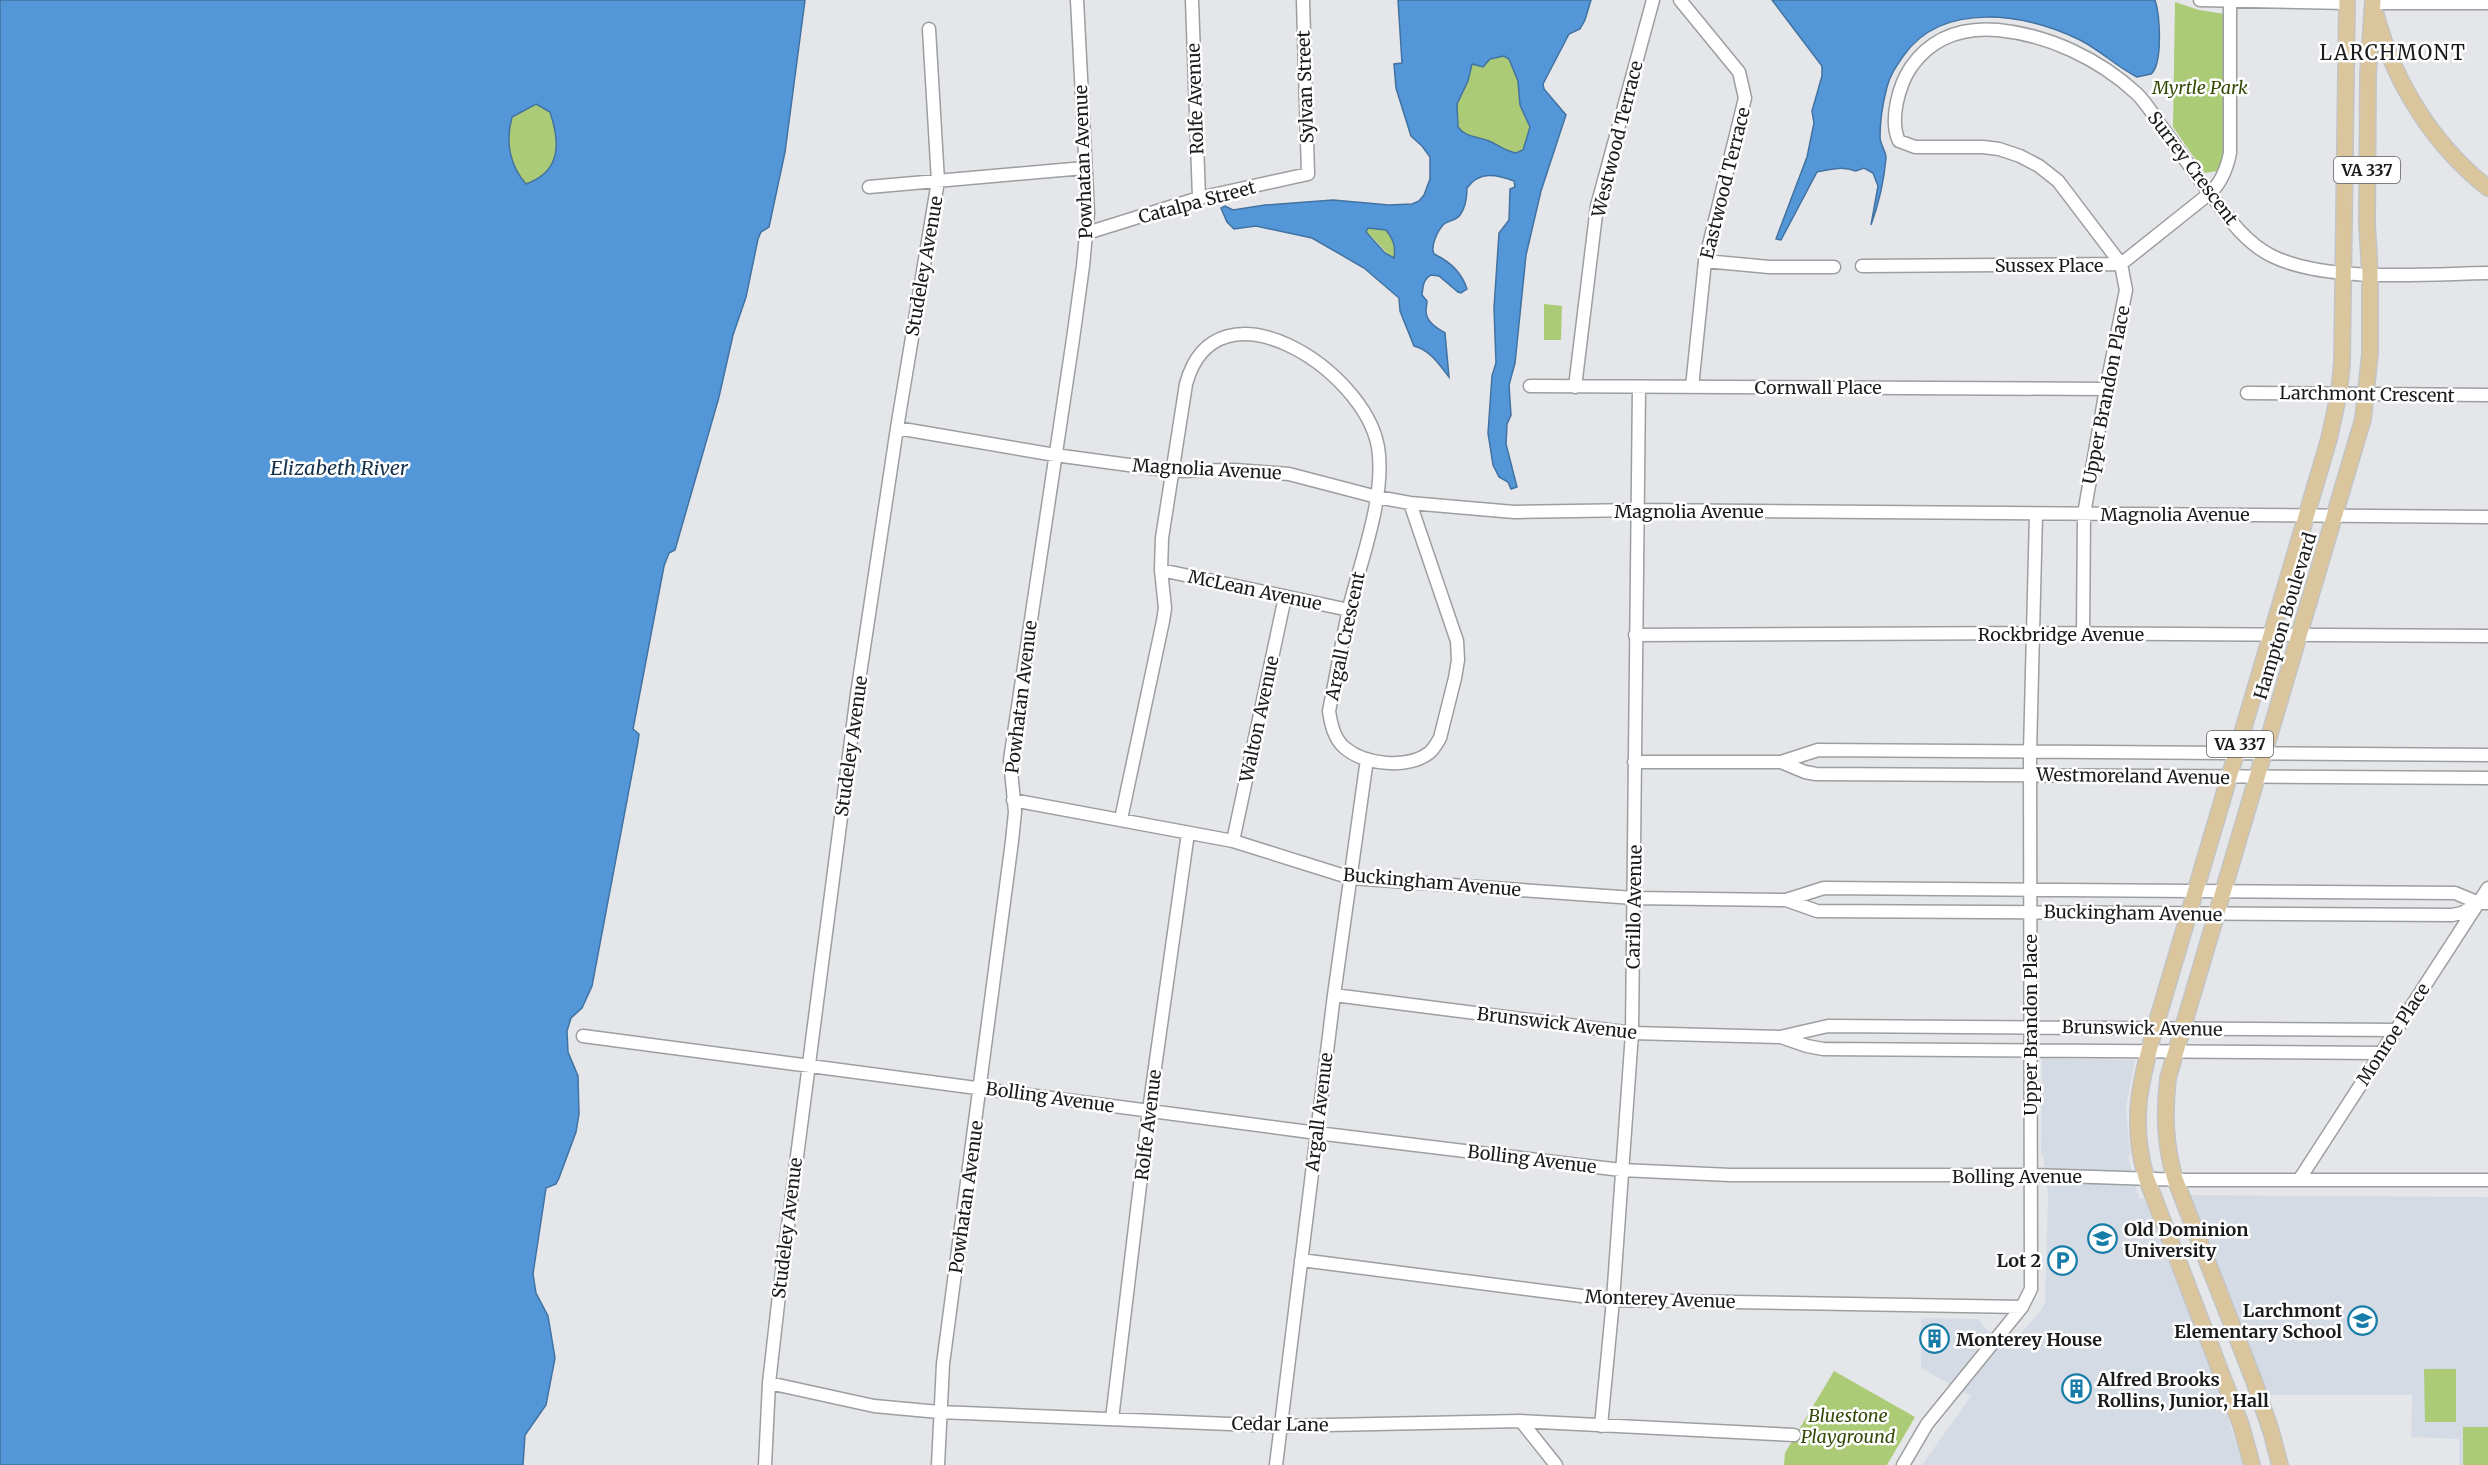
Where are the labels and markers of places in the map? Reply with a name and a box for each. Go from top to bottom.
place label: Old Dominion University [2124,1218,2248,1262]
school or university icon: Old Dominion University [2087,1223,2119,1255]
parking icon: Lot 2 [2046,1244,2078,1276]
place label: Lot 2 [1996,1249,2041,1272]
place label: Larchmont Elementary School [2174,1299,2343,1343]
school or university icon: Larchmont Elementary School [2347,1304,2379,1336]
building icon: Monterey House [1919,1323,1951,1355]
place label: Monterey House [1956,1328,2102,1351]
place label: Alfred Brooks Rollins, Junior, Hall [2096,1368,2269,1412]
building icon: Alfred Brooks Rollins, Junior, Hall [2060,1373,2092,1405]

